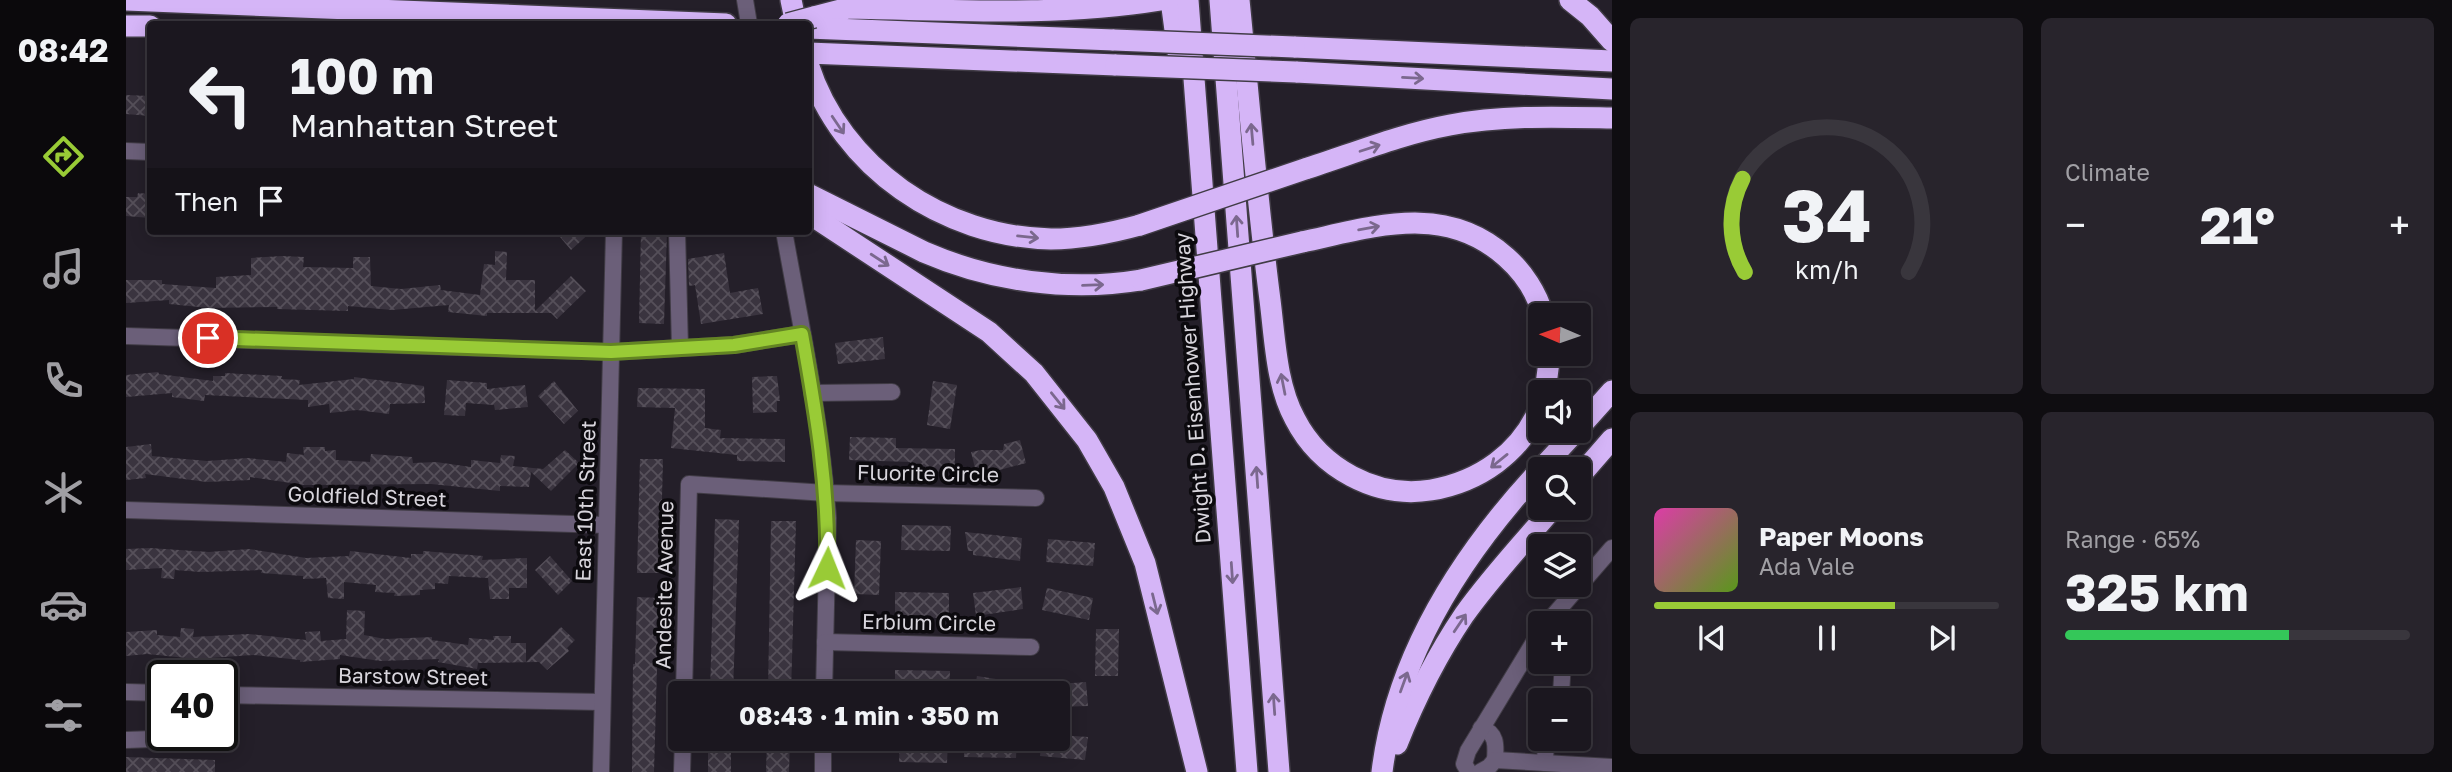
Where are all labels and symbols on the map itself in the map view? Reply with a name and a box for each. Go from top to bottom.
one-way arrow [1402,72,1425,85]
one-way arrow [831,115,845,134]
one-way arrow [1245,123,1258,145]
one-way arrow [1358,141,1380,153]
one-way arrow [1231,215,1244,238]
one-way arrow [1357,221,1380,234]
one-way arrow [1016,231,1039,244]
street label: Dwight D. Eisenhower Highway [1168,231,1216,545]
one-way arrow [870,253,890,267]
one-way arrow [1081,279,1104,292]
north arrow [1528,303,1591,366]
pin [178,308,238,368]
one-way arrow [1275,373,1289,396]
one-way arrow [1050,391,1065,409]
street label: East 10th Street [569,420,601,582]
one-way arrow [1491,453,1509,468]
street label: Fluorite Circle [857,459,999,487]
one-way arrow [1250,466,1263,489]
street label: Goldfield Street [287,480,447,512]
street label: Andesite Avenue [650,500,678,670]
position arrow [790,531,864,605]
one-way arrow [1226,561,1239,584]
one-way arrow [1149,592,1162,614]
street label: Erbium Circle [862,608,996,636]
one-way arrow [1452,614,1467,633]
speed limit sign: 40 [147,660,238,751]
street label: Barstow Street [338,662,488,690]
one-way arrow [1399,672,1412,694]
one-way arrow [1267,693,1280,716]

